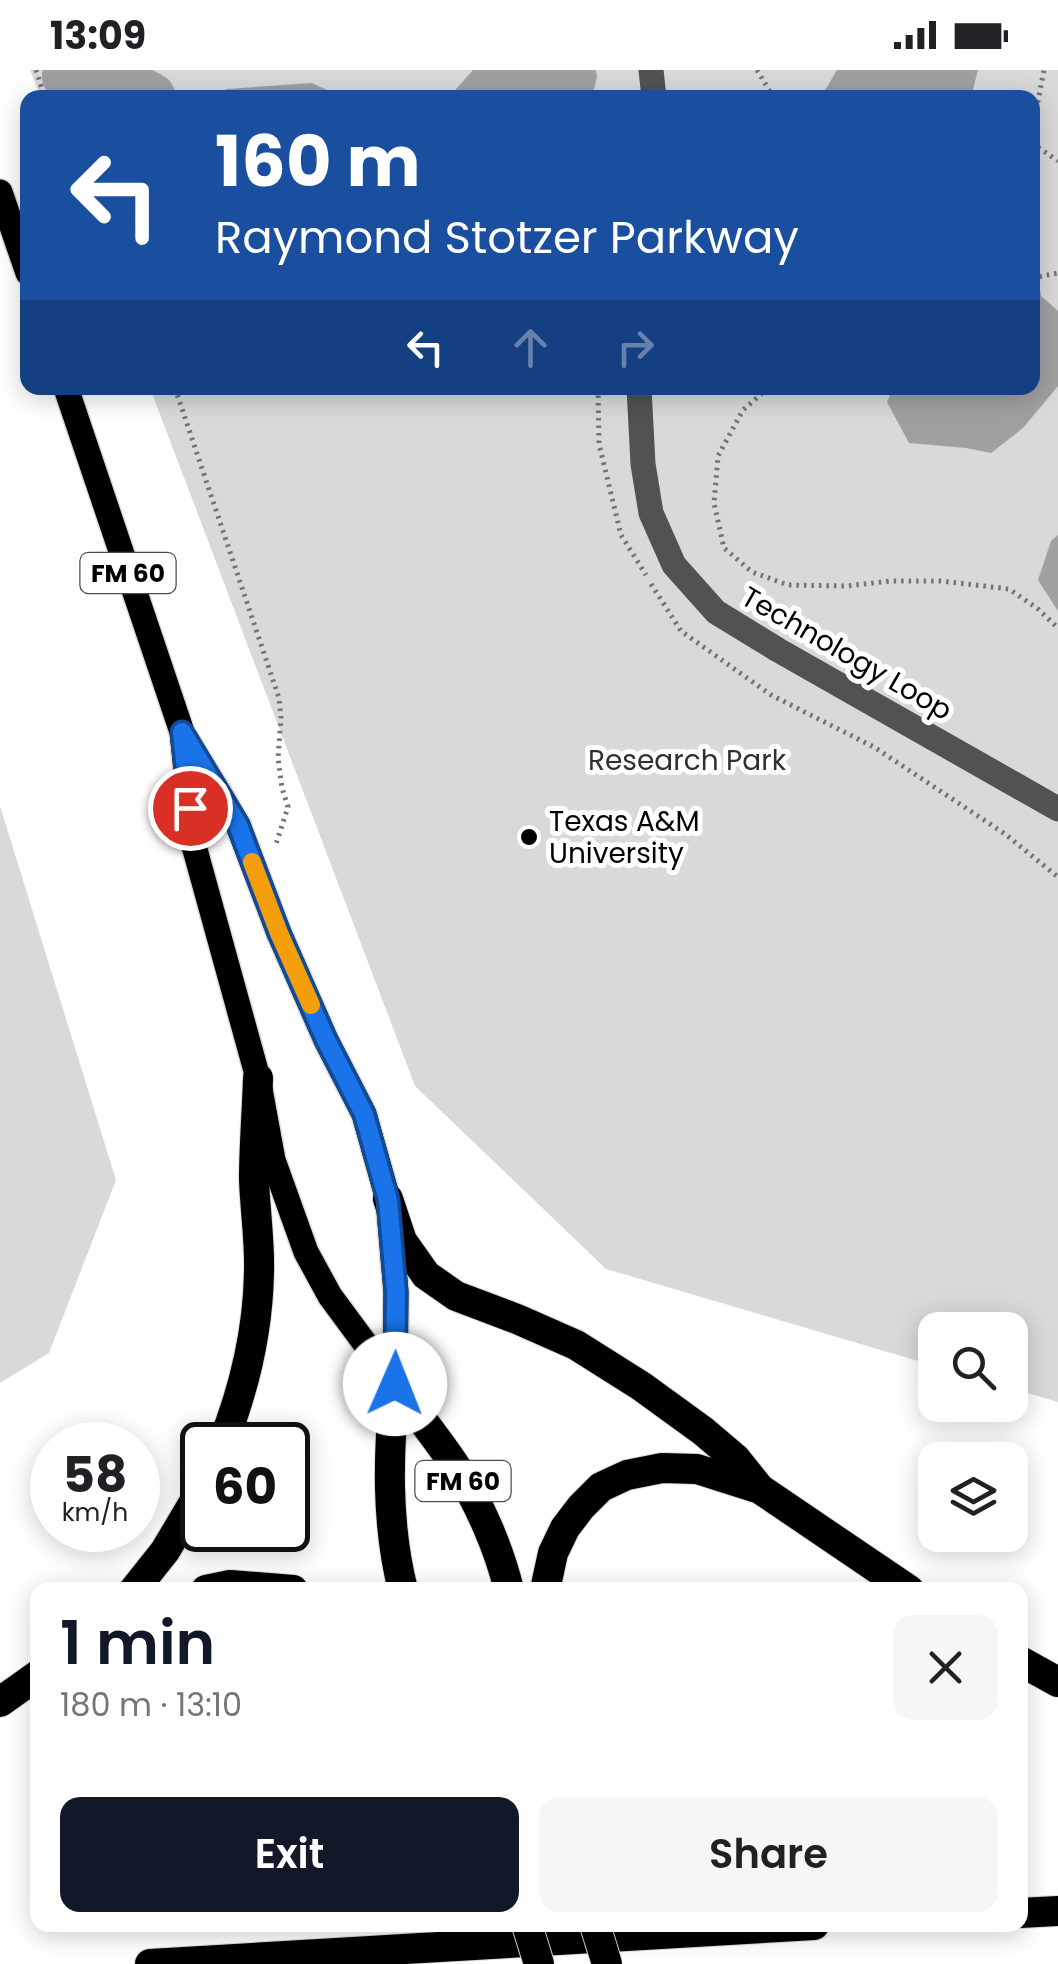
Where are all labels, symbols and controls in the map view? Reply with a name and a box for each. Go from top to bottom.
text: 13:09 [50,9,146,62]
text: 160 m [215,112,421,211]
icon: left [50,130,180,260]
text: Raymond Stotzer Parkway [215,206,799,269]
icon: left [398,320,453,375]
icon: ahead [503,320,558,375]
icon: right [608,320,663,375]
road number: FM 60 [80,553,176,593]
street label: Technology Loop [734,577,959,730]
park label: Research Park [588,741,787,780]
pin [148,766,233,851]
icon: arrive [163,781,218,836]
place label: Texas A&M University [549,802,700,873]
marker: Texas A&M University [518,826,540,848]
map controls [918,1312,1028,1552]
button: search [918,1312,1028,1422]
position arrow [343,1332,447,1436]
speed limit sign: 60 [180,1422,310,1552]
text: 58 [63,1439,127,1510]
button: layers [918,1442,1028,1552]
road number: FM 60 [416,1461,510,1501]
text: km/h [62,1495,128,1530]
text: 1 min [60,1601,215,1685]
button: close [893,1615,998,1720]
text: 180 m · 13:10 [60,1682,242,1727]
button: Exit [60,1797,519,1912]
button: Share [539,1797,998,1912]

